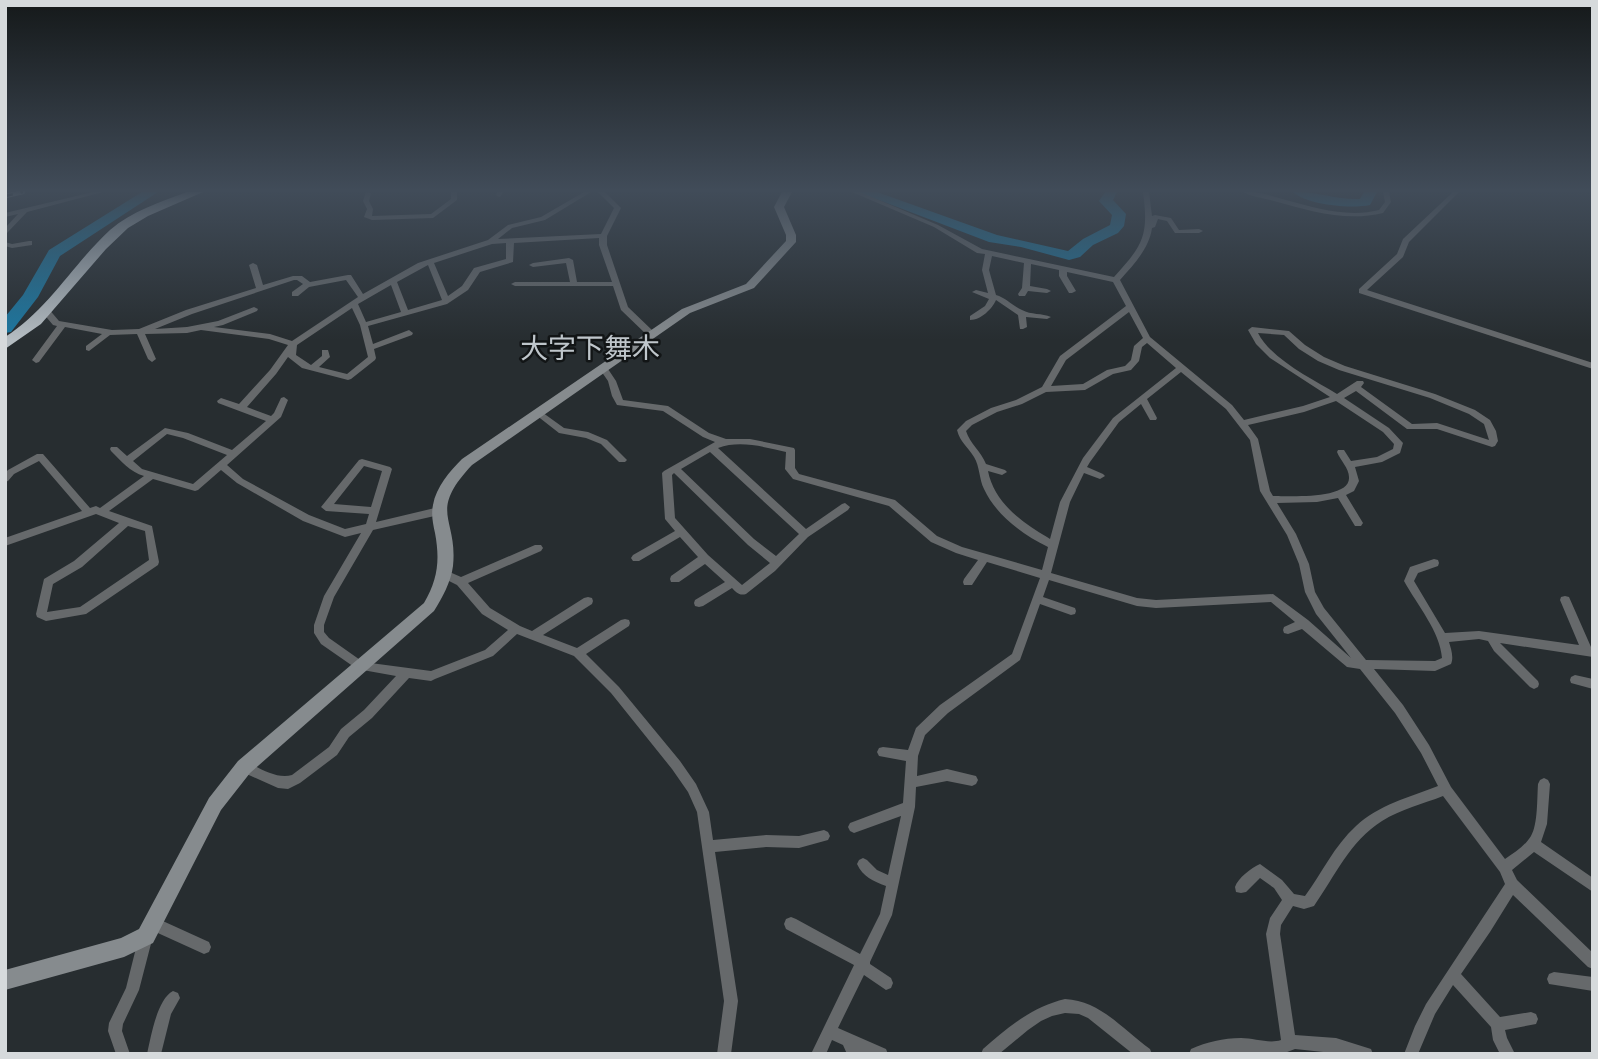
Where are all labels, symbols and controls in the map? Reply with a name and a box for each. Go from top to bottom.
district label: 大字下舞木 [520,325,660,367]

